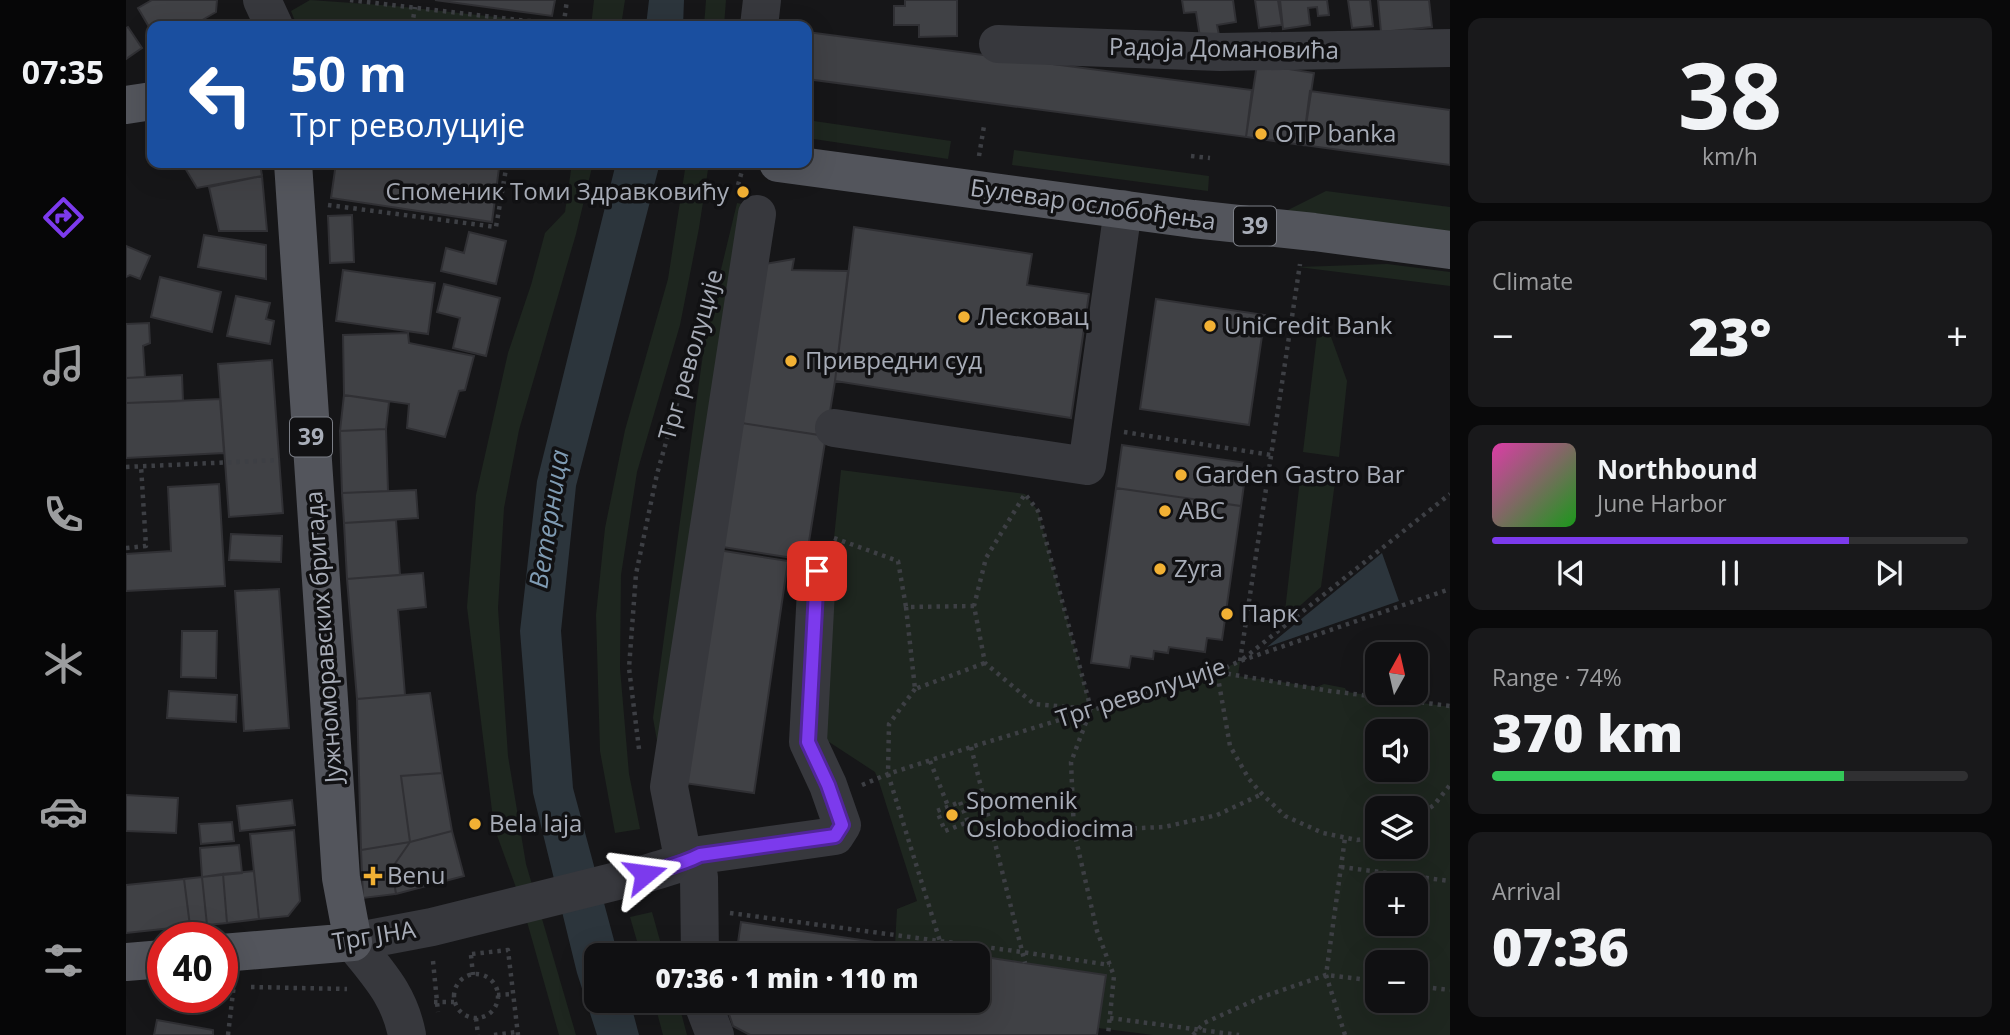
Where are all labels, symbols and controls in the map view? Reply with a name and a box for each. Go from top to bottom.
street label: Радоја Домановића [1109,29,1339,66]
text: 38 [1678,32,1782,156]
text: 50 m [290,40,407,106]
icon: left [175,49,266,140]
text: 07:35 [22,50,104,93]
text: Трг револуције [290,103,525,146]
place label: OTP banka [1275,116,1396,149]
marker: OTP banka [1253,126,1269,142]
text: km/h [1702,140,1758,172]
street label: Булевар ослобођења [968,170,1218,237]
place label: Споменик Томи Здравковићу [385,174,730,207]
marker: Споменик Томи Здравковићу [735,184,751,200]
icon: directions [39,193,88,242]
road number: 39 [1234,206,1276,246]
street label: Трг револуције [649,265,730,444]
text: Climate [1492,265,1573,297]
place label: Лесковац [978,299,1089,332]
text: 23° [1689,300,1771,371]
place label: UniCredit Bank [1224,308,1393,341]
marker: Лесковац [956,309,972,325]
text: − [1492,309,1514,361]
text: + [1946,309,1968,361]
marker: UniCredit Bank [1202,318,1218,334]
icon: music [39,341,88,390]
place label: Привредни суд [805,343,982,376]
marker: Привредни суд [783,353,799,369]
road number: 39 [290,418,332,457]
water label: Ветерница [519,447,577,591]
text: Northbound [1597,451,1758,487]
place label: Garden Gastro Bar [1195,457,1405,490]
marker: Garden Gastro Bar [1173,467,1189,483]
text: June Harbor [1597,487,1727,519]
icon: phone [39,490,88,539]
street label: Јужноморавских бригада [296,490,349,786]
place label: ABC [1179,493,1225,526]
marker: ABC [1157,503,1173,519]
pin [787,541,847,601]
place label: Zyra [1174,551,1223,584]
icon: arrive [798,552,836,590]
icon: previous [1552,554,1590,592]
icon: pause [1711,554,1749,592]
icon: next [1870,554,1908,592]
marker: Zyra [1152,561,1168,577]
place label: Парк [1241,596,1299,629]
marker: Парк [1219,606,1235,622]
icon: climate [39,639,88,688]
north arrow [1365,642,1428,705]
map controls [1365,642,1428,1013]
street label: Трг револуције [1052,649,1230,735]
text: Range · 74% [1492,661,1622,693]
text: 370 km [1492,696,1683,767]
button: sound [1365,719,1428,782]
place label: Spomenik Oslobodiocima [966,783,1134,844]
icon: car [39,787,88,836]
button: layers [1365,796,1428,859]
place label: Bela laja [489,806,582,839]
marker: Spomenik Oslobodiocima [944,807,960,823]
marker: Bela laja [467,816,483,832]
position arrow [608,837,682,911]
place label: Benu [387,858,445,891]
marker: Benu [365,868,381,884]
button: + [1365,873,1428,936]
text: Arrival [1492,875,1561,907]
text: 07:36 [1492,910,1629,981]
street label: Трг ЈНА [330,912,419,957]
speed limit sign: 40 [147,922,238,1013]
icon: filters [39,936,88,985]
button: − [1365,950,1428,1013]
text: 07:36 · 1 min · 110 m [656,960,918,996]

